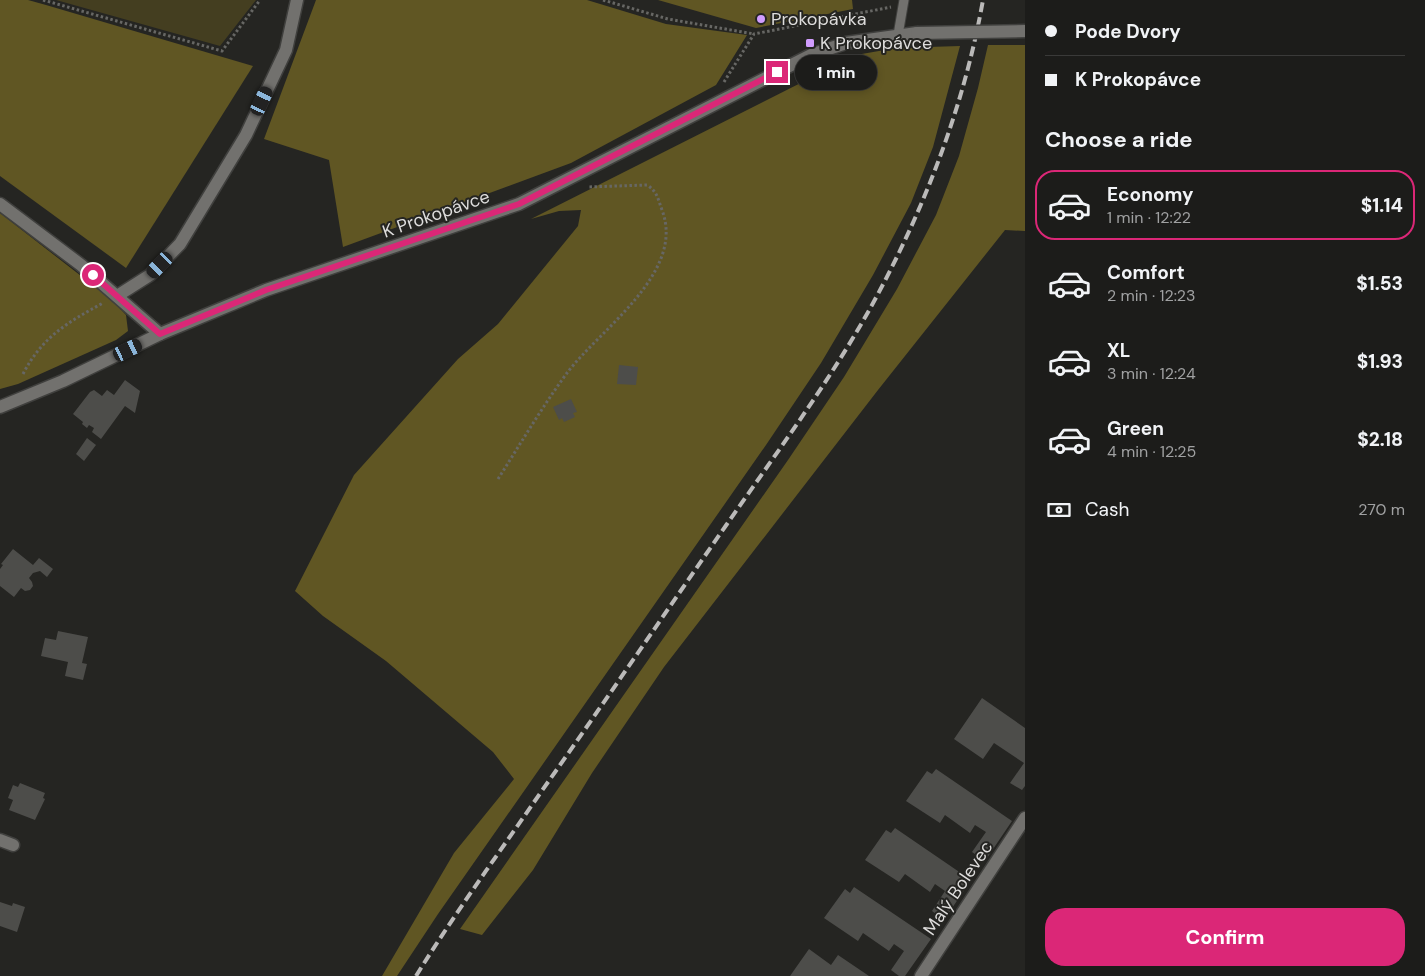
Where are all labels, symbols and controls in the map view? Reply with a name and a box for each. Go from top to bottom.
place label: Prokopávka [771,7,867,31]
marker: Prokopávka [755,13,767,25]
text: Pode Dvory [1075,19,1181,44]
place label: K Prokopávce [820,31,932,55]
marker: K Prokopávce [804,37,816,49]
callout: 1 min [794,54,877,90]
route end [766,61,788,83]
text: 1 min [816,62,856,83]
text: K Prokopávce [1075,67,1201,92]
car [248,84,275,118]
text: Choose a ride [1045,125,1193,154]
text: Economy [1107,182,1194,207]
icon: car [1047,183,1092,228]
street label: K Prokopávce [379,184,493,244]
text: $1.14 [1361,193,1403,218]
text: 1 min · 12:22 [1107,207,1191,228]
car [144,249,175,281]
text: Comfort [1107,260,1185,285]
icon: car [1047,261,1092,306]
route start [82,264,104,286]
text: $1.53 [1356,271,1403,296]
text: 2 min · 12:23 [1107,285,1196,306]
car [111,337,144,363]
text: XL [1107,338,1130,363]
icon: car [1047,339,1092,384]
text: $1.93 [1357,349,1403,374]
text: 3 min · 12:24 [1107,363,1196,384]
text: Green [1107,416,1164,441]
icon: car [1047,417,1092,462]
text: $2.18 [1357,427,1403,452]
text: 4 min · 12:25 [1107,441,1196,462]
icon: cash [1045,496,1073,524]
text: Cash [1085,497,1129,522]
text: 270 m [1358,499,1405,520]
street label: Malý Bolevec [918,836,998,940]
button: Confirm [1045,908,1405,966]

